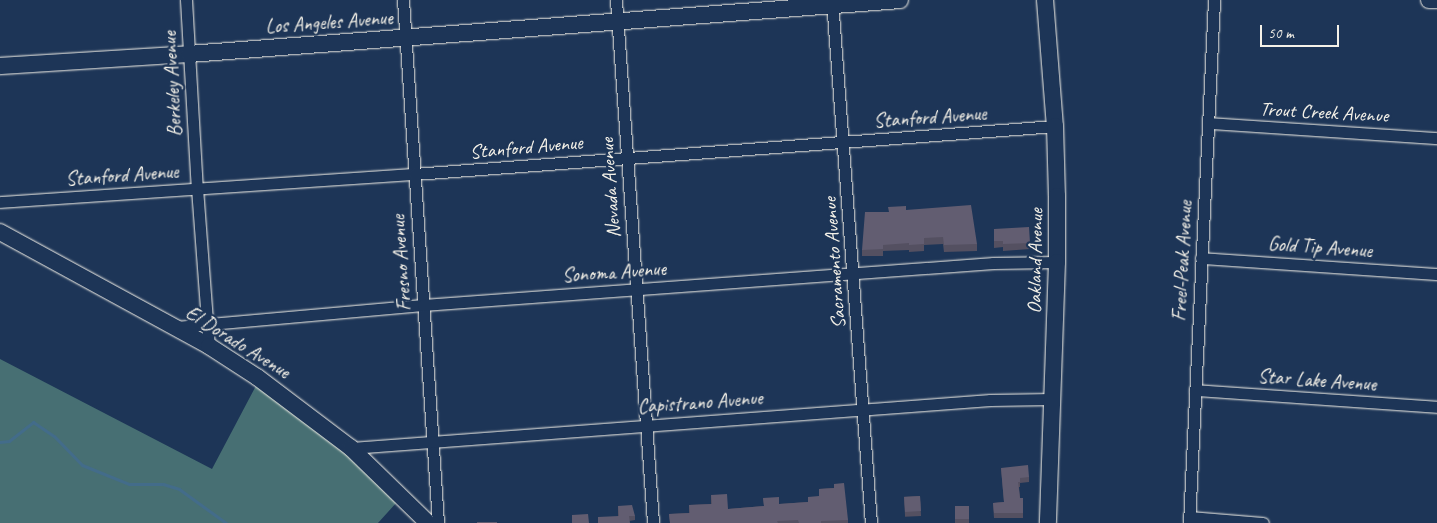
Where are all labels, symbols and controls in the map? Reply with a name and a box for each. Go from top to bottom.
street label: Los Angeles Avenue [265,6,393,38]
scale bar [1262,15,1341,47]
text: 50 m [1268,24,1294,43]
street label: Berkeley Avenue [157,31,187,137]
street label: Trout Creek Avenue [1259,97,1389,127]
street label: Stanford Avenue [873,101,987,133]
street label: Stanford Avenue [469,130,583,164]
street label: Nevada Avenue [595,137,625,239]
street label: Stanford Avenue [65,159,179,191]
street label: Sacramento Avenue [817,196,851,330]
street label: Freel-Peak Avenue [1167,200,1197,322]
street label: Oakland Avenue [1022,208,1048,314]
street label: Fresno Avenue [386,214,416,312]
street label: Gold Tip Avenue [1267,231,1373,263]
street label: Sonoma Avenue [561,256,667,288]
street label: El Dorado Avenue [181,300,295,384]
street label: Star Lake Avenue [1257,364,1377,396]
street label: Capistrano Avenue [637,386,763,418]

